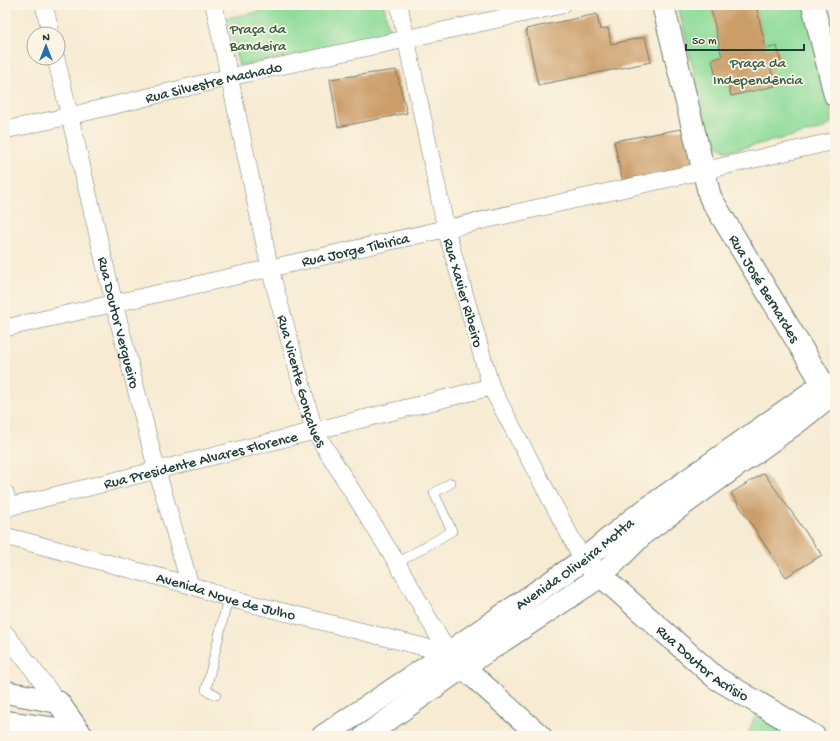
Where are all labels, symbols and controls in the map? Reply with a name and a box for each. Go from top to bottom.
park label: Praça da Bandeira [229,21,287,56]
north arrow [26,26,66,66]
scale bar [686,26,804,52]
text: N [42,32,50,44]
text: 50 m [692,35,717,49]
park label: Praça da Independência [713,55,804,90]
street label: Rua Silvestre Machado [144,59,284,108]
street label: Rua Jorge Tibirica [300,230,412,272]
street label: Rua José Bernardes [724,232,803,347]
street label: Rua Xavier Ribeiro [438,236,486,350]
street label: Rua Doutor Vergueiro [92,255,143,391]
street label: Rua Vicente Gonçalves [272,313,330,451]
street label: Rua Presidente Alvares Florence [102,428,300,494]
street label: Avenida Oliveira Motta [513,514,639,615]
street label: Avenida Nove de Julho [154,569,297,626]
street label: Rua Doutor Acrisio [652,622,752,706]

